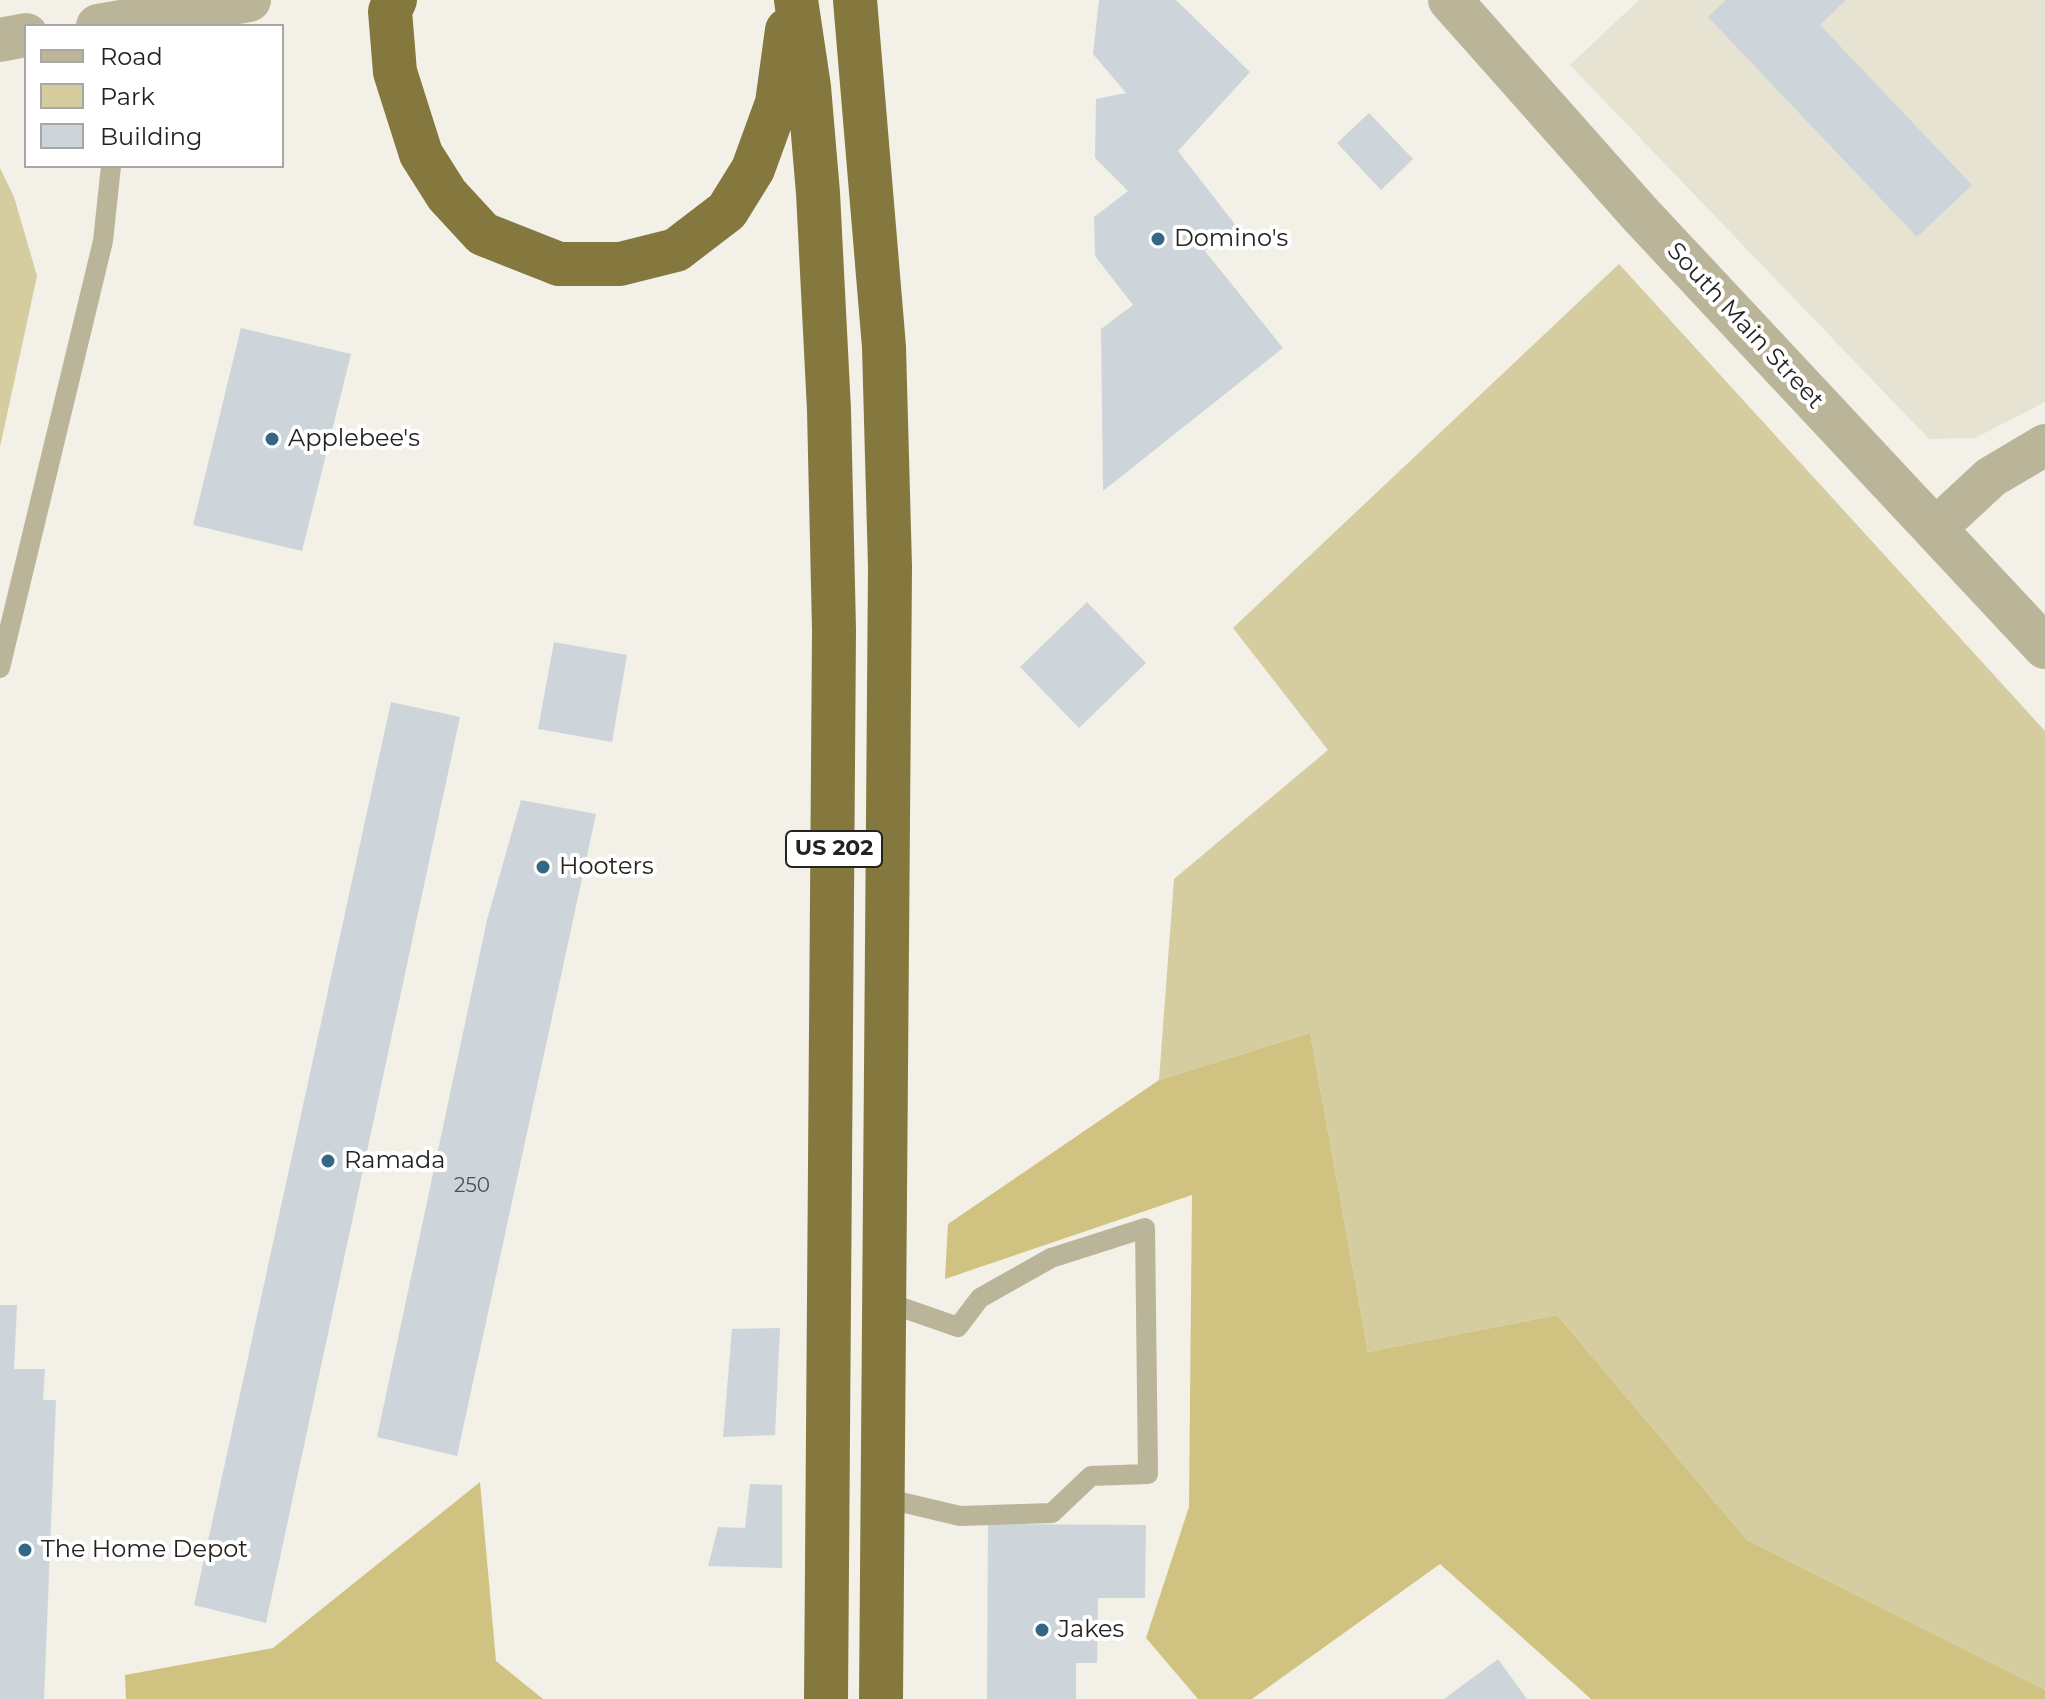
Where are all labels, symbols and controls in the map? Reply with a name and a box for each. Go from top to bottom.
legend [24,24,284,168]
text: Road [100,42,163,71]
text: Park [100,82,155,111]
text: Building [100,122,203,151]
place label: Domino's [1174,225,1288,253]
marker: Domino's [1149,230,1167,248]
street label: South Main Street [1661,237,1829,415]
place label: Applebee's [288,425,420,453]
marker: Applebee's [263,430,281,448]
road number: US 202 [786,831,882,867]
place label: Hooters [559,853,654,881]
marker: Hooters [534,858,552,876]
place label: Ramada [344,1147,445,1175]
marker: Ramada [319,1152,337,1170]
house number: 250 [454,1174,490,1198]
place label: The Home Depot [41,1536,248,1564]
marker: The Home Depot [16,1541,34,1559]
place label: Jakes [1058,1616,1124,1644]
marker: Jakes [1033,1621,1051,1639]

